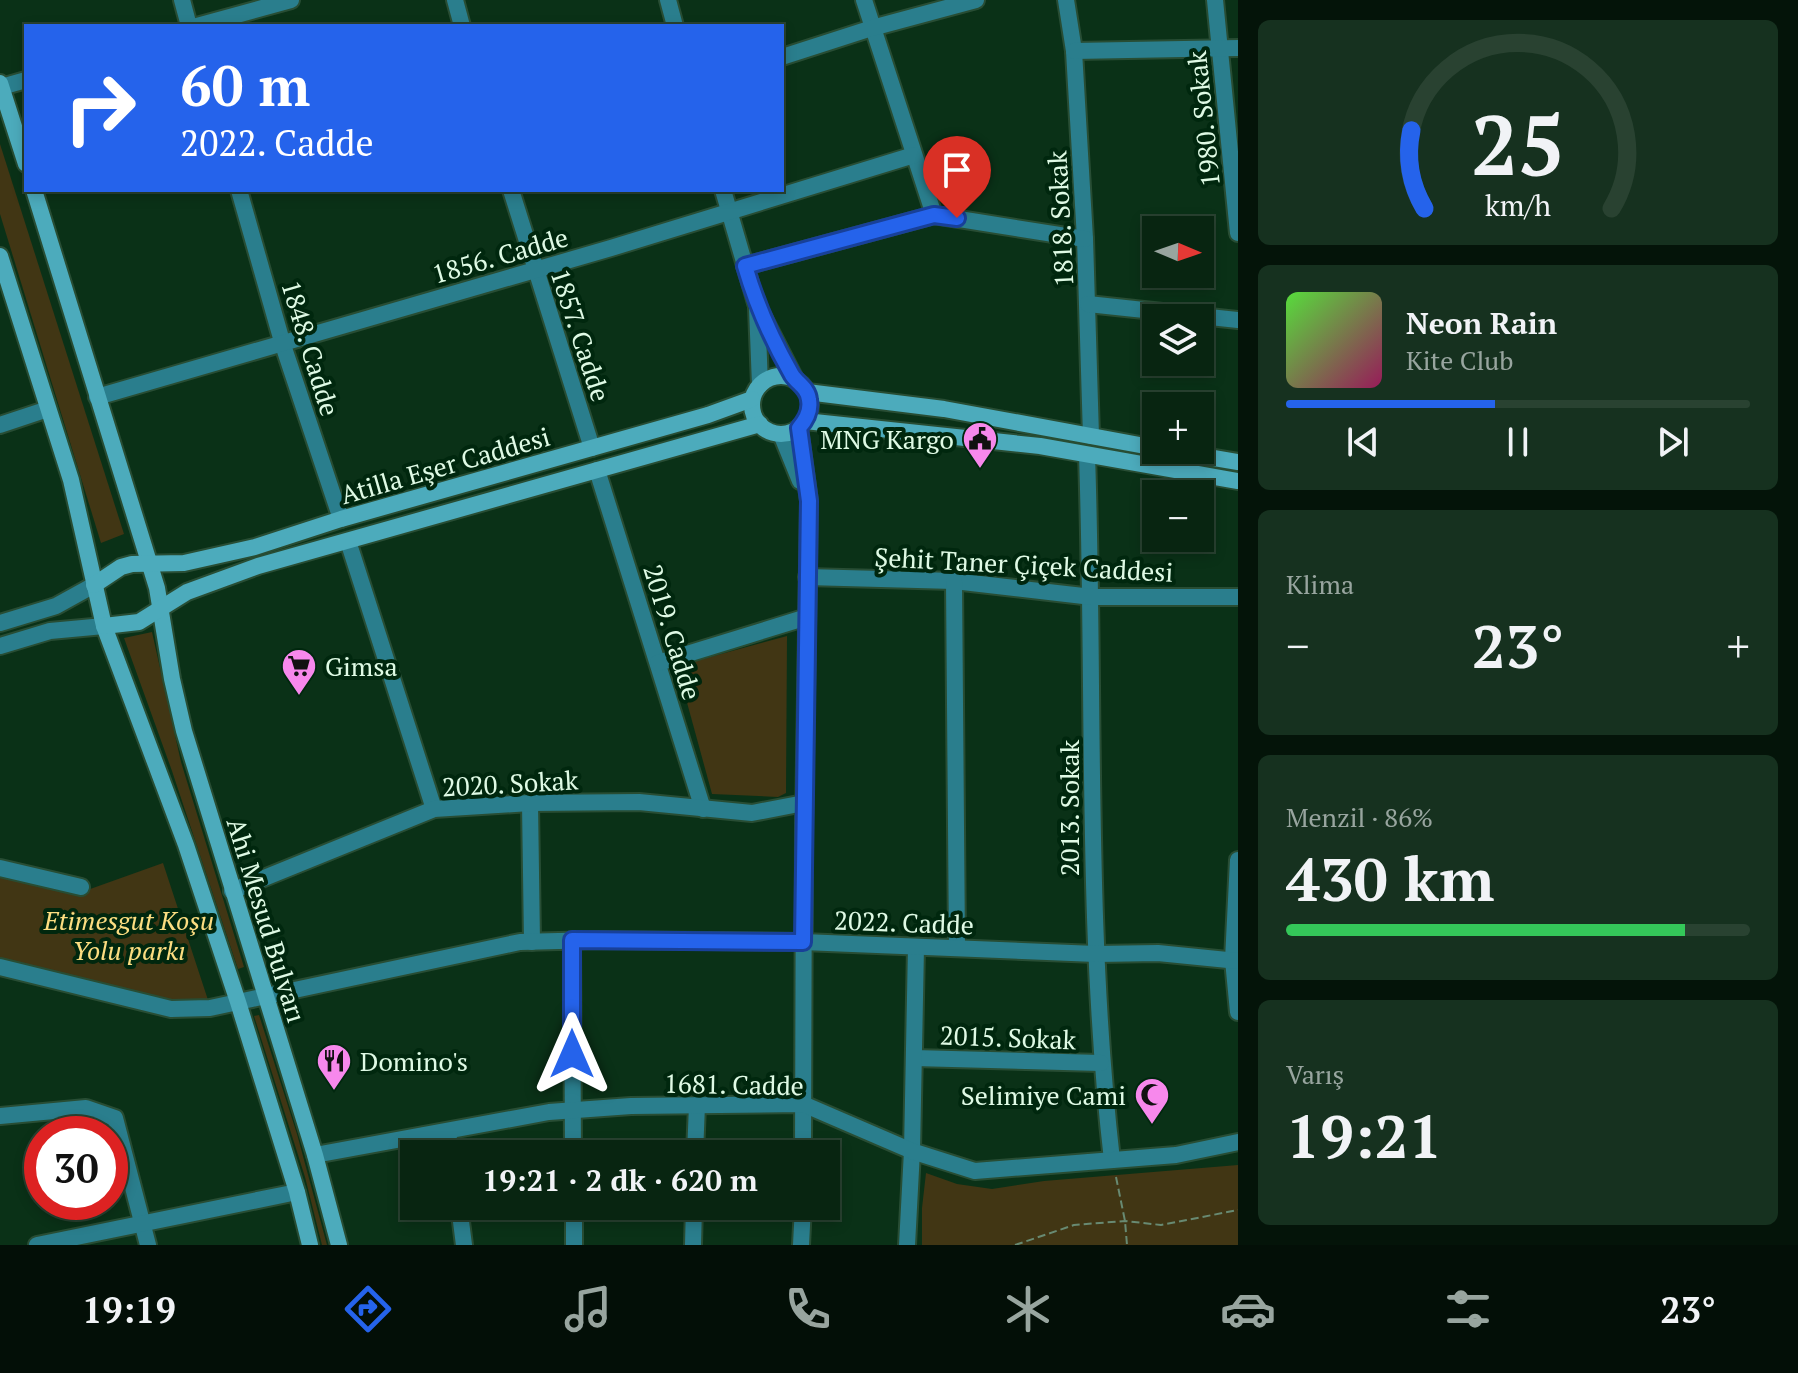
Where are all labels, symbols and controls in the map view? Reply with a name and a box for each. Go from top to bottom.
text: 60 m [180,48,310,122]
street label: 1980. Sokak [1179,49,1227,189]
icon: right [48,56,152,160]
text: 25 [1471,88,1565,198]
text: 2022. Cadde [180,119,374,166]
pin [923,136,991,218]
icon: arrive [935,148,979,192]
street label: 1818. Sokak [1039,150,1081,288]
text: km/h [1485,186,1551,224]
north arrow [1142,216,1214,288]
map controls [1142,216,1214,552]
street label: 1856. Cadde [428,219,572,291]
street label: 1857. Cadde [544,265,618,405]
street label: 1848. Cadde [274,276,348,420]
text: Neon Rain [1406,303,1557,343]
button: layers [1142,304,1214,376]
text: Kite Club [1406,343,1513,377]
button: + [1142,392,1214,464]
street label: Atilla Eşer Caddesi [336,419,554,511]
public building icon: MNG Kargo [961,420,999,470]
icon: previous [1341,420,1385,464]
icon: pause [1496,420,1540,464]
icon: next [1651,420,1695,464]
place label: MNG Kargo [820,422,954,456]
button: − [1142,480,1214,552]
street label: Şehit Taner Çiçek Caddesi [874,539,1174,589]
street label: 2019. Cadde [636,560,710,704]
text: Klima [1286,567,1354,601]
text: 23° [1472,606,1564,685]
text: − [1286,616,1309,675]
text: + [1727,616,1750,675]
supermarket icon: Gimsa [280,647,318,697]
place label: Gimsa [325,649,398,683]
street label: 2013. Sokak [1052,739,1086,876]
street label: 2020. Sokak [441,762,579,804]
text: Menzil · 86% [1286,800,1433,834]
street label: Ahi Mesud Bulvarı [220,813,314,1027]
text: 430 km [1286,839,1494,918]
park label: Etimesgut Koşu Yolu parkı [43,903,214,967]
street label: 2022. Cadde [834,903,974,941]
position arrow [530,1012,614,1096]
street label: 2015. Sokak [939,1018,1077,1056]
restaurant icon: Domino's [315,1042,353,1092]
place label: Domino's [360,1044,468,1078]
text: Varış [1286,1057,1344,1091]
street label: 1681. Cadde [664,1066,804,1102]
mosque icon: Selimiye Cami [1133,1076,1171,1126]
place label: Selimiye Cami [961,1078,1126,1112]
text: 19:21 [1286,1096,1442,1175]
speed limit sign: 30 [24,1116,128,1220]
text: 19:21 · 2 dk · 620 m [482,1160,758,1200]
icon: directions [340,1281,396,1337]
icon: music [560,1281,616,1337]
icon: phone [780,1281,836,1337]
icon: climate [1000,1281,1056,1337]
icon: car [1220,1281,1276,1337]
icon: filters [1440,1281,1496,1337]
text: 19:19 [82,1286,176,1333]
text: 23° [1660,1286,1716,1333]

